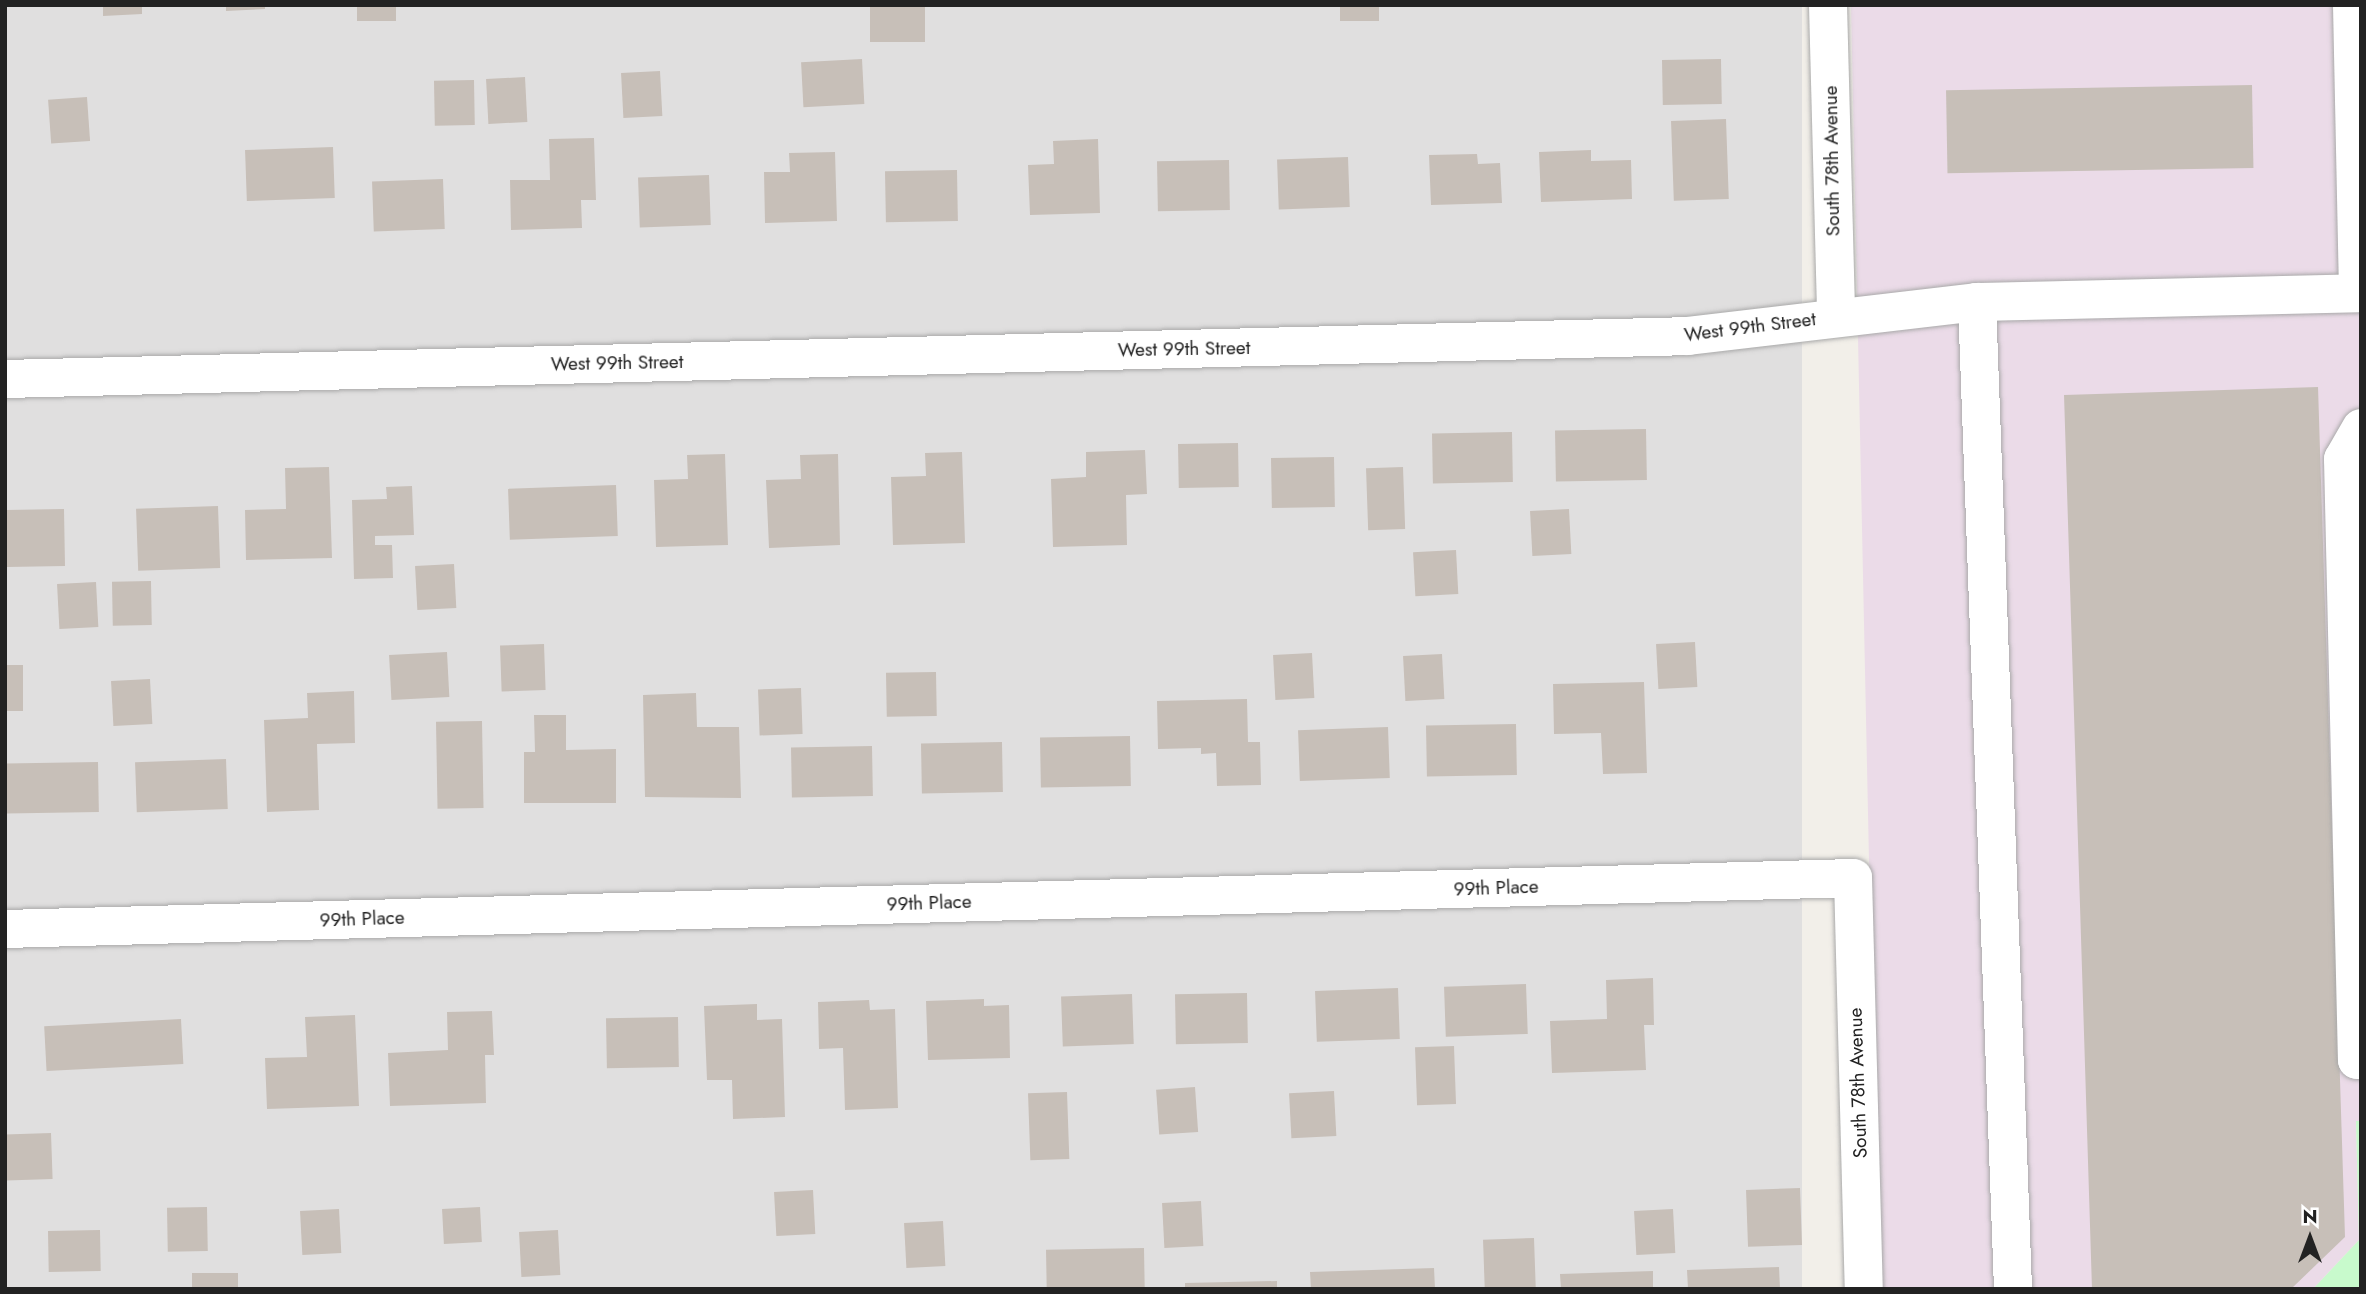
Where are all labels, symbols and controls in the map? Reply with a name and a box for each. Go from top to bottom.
street label: South 78th Avenue [1819,85,1845,237]
street label: West 99th Street [1683,308,1817,346]
street label: West 99th Street [1118,336,1250,362]
street label: West 99th Street [551,350,683,376]
street label: 99th Place [1453,875,1539,901]
street label: 99th Place [886,890,972,916]
street label: 99th Place [319,906,405,932]
street label: South 78th Avenue [1844,1007,1872,1159]
north arrow [2275,1203,2345,1273]
text: N [2302,1203,2318,1230]

